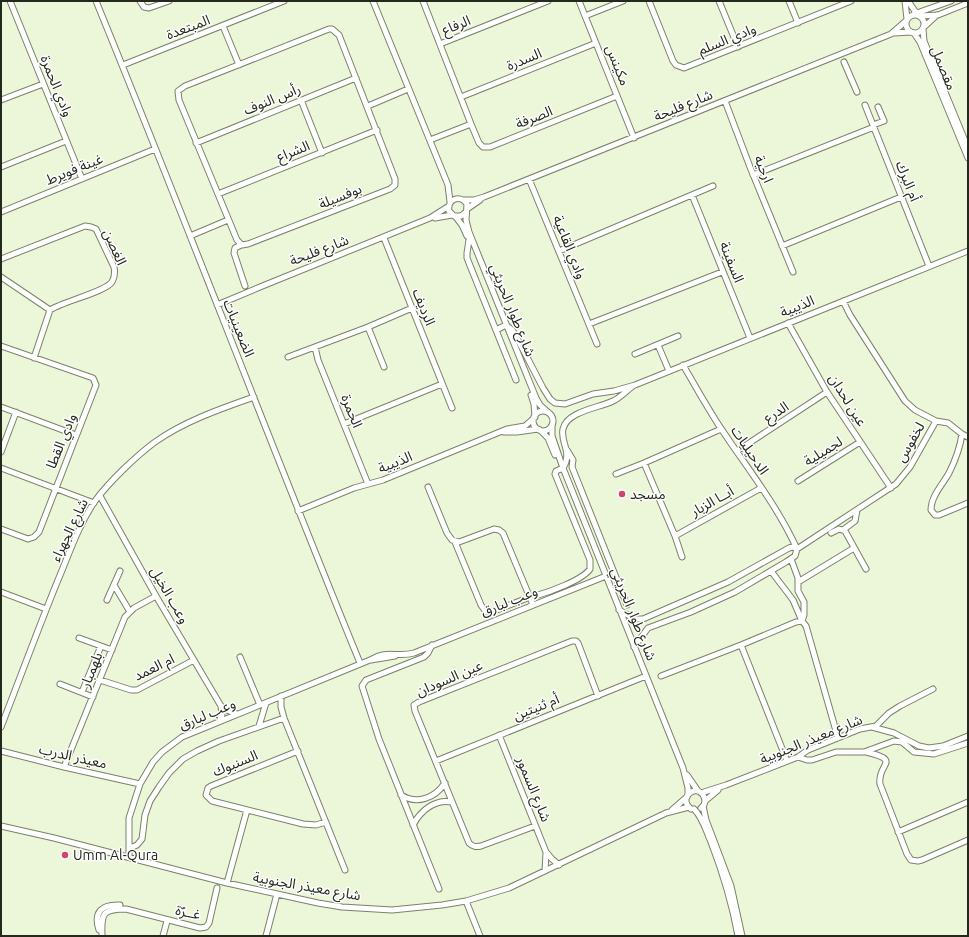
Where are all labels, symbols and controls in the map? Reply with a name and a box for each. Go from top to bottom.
street label: المبتعدة [164,11,212,43]
street label: الرفاع [439,12,474,41]
street label: وادي السلم [696,20,760,61]
street label: مكينس [602,42,633,88]
street label: مقصمل [927,44,960,93]
street label: السدرة [504,45,544,74]
street label: وادي الحمرة [34,53,77,120]
street label: رأس النوف [241,80,303,119]
street label: شارع فليحة [651,86,716,127]
street label: الصرفة [513,102,555,133]
street label: الشراع [274,137,313,168]
street label: غينة فويرط [43,150,105,189]
street label: ارحية [750,153,777,185]
street label: أم البرك [890,158,924,205]
street label: بوفسيلة [316,180,364,213]
street label: وادي القاعية [547,213,590,282]
street label: الغصن [99,226,130,268]
street label: شارع فليحة [287,231,352,271]
street label: السفينة [717,239,747,285]
street label: شارع طوار الحريثي [484,261,539,360]
street label: الرديف [408,286,439,328]
street label: الذيبية [778,292,816,320]
street label: الضعينيات [220,297,258,359]
street label: عين لحدان [825,371,870,430]
street label: الحمرة [337,392,366,430]
street label: الدرع [760,398,793,428]
street label: وادي القطا [43,411,82,472]
street label: لخفوس [892,419,929,465]
street label: الدحيليات [728,423,772,477]
street label: لجميلية [801,433,845,469]
street label: الذيبية [376,448,414,476]
street label: أبــا الزبار [686,482,737,521]
place label: مسجد [630,486,666,502]
marker: مسجد [617,489,627,499]
street label: شارع الجهراء [47,496,94,565]
street label: وعب الخيل [146,564,193,627]
street label: شارع طوار الحريثي [605,565,660,664]
street label: وعب لبارق [478,582,540,621]
street label: بلهمبار [76,650,106,692]
street label: ام العمد [131,650,178,686]
street label: عين السودان [413,657,485,700]
street label: أم ثنيتين [510,690,563,726]
street label: وعب لبارق [176,695,238,734]
street label: شارع معيذر الجنوبية [757,711,866,770]
street label: معيذر الدرب [37,740,108,773]
street label: السنبوك [210,747,260,780]
street label: شارع السمور [510,753,554,825]
place label: Umm Al-Qura [73,847,158,863]
marker: Umm Al-Qura [60,850,70,860]
street label: شارع معيذر الجنوبية [251,869,362,906]
street label: غــرّة [174,902,202,923]

